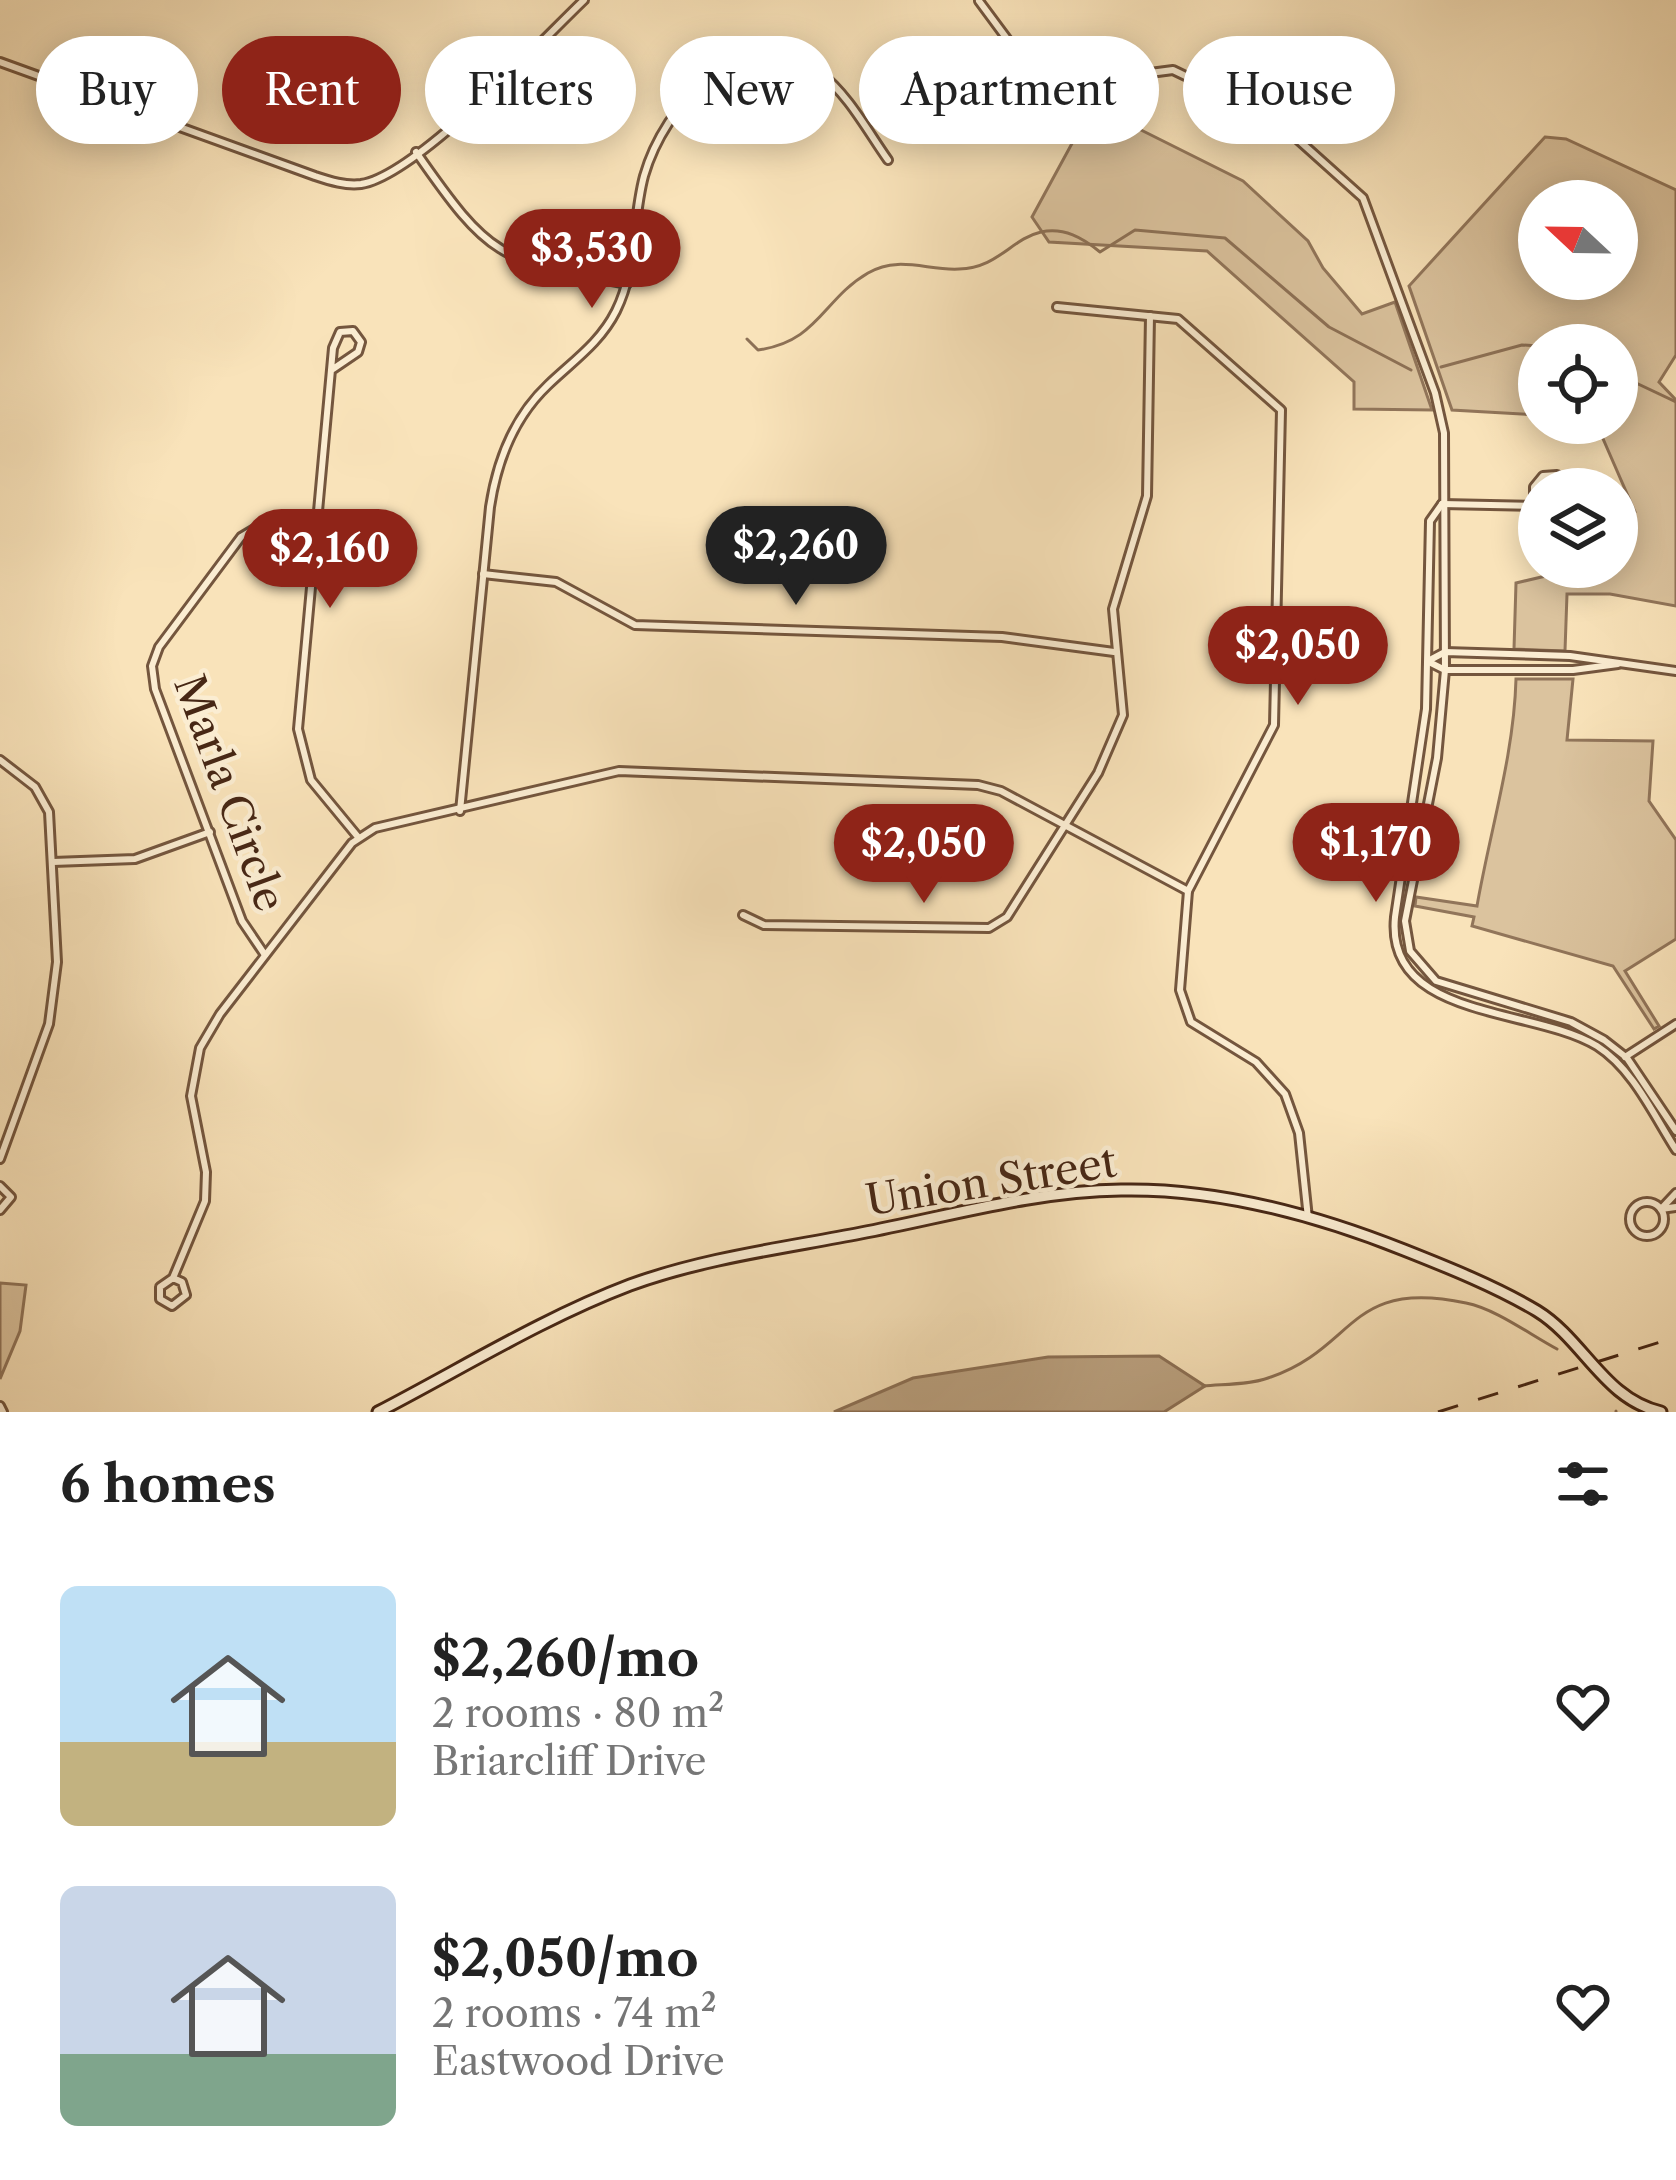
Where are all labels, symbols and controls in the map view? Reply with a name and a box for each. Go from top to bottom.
chip: Buy [36,36,198,144]
chip: Rent [222,36,401,144]
chip: Filters [425,36,636,144]
chip: New [660,36,835,144]
chip: Apartment [859,36,1159,144]
chip: House [1183,36,1395,144]
north arrow [1518,180,1638,300]
map controls [1518,180,1638,588]
pin: $3,530 [494,209,690,311]
text: $3,530 [531,224,653,272]
button: locate [1518,324,1638,444]
button: layers [1518,468,1638,588]
pin: $2,260 [698,506,894,608]
pin: $2,160 [232,509,428,611]
text: $2,260 [733,521,859,569]
text: $2,160 [269,524,391,572]
pin: $2,050 [1200,606,1396,708]
text: $2,050 [1235,621,1361,669]
street label: Marla Circle [163,668,297,918]
pin: $1,170 [1278,803,1474,905]
pin: $2,050 [826,804,1022,906]
text: $1,170 [1320,818,1432,866]
text: $2,050 [861,819,987,867]
street label: Union Street [862,1136,1120,1226]
icon: filters [1550,1451,1616,1517]
text: 6 homes [60,1453,276,1515]
text: $2,260/mo [432,1627,699,1689]
icon: home [156,1634,300,1778]
icon: heart [1550,1673,1616,1739]
text: 2 rooms · 80 m² [432,1689,724,1737]
text: Briarcliff Drive [432,1737,706,1785]
text: $2,050/mo [432,1927,699,1989]
icon: home [156,1934,300,2078]
icon: heart [1550,1973,1616,2039]
text: 2 rooms · 74 m² [432,1989,717,2037]
text: Eastwood Drive [432,2037,725,2085]

